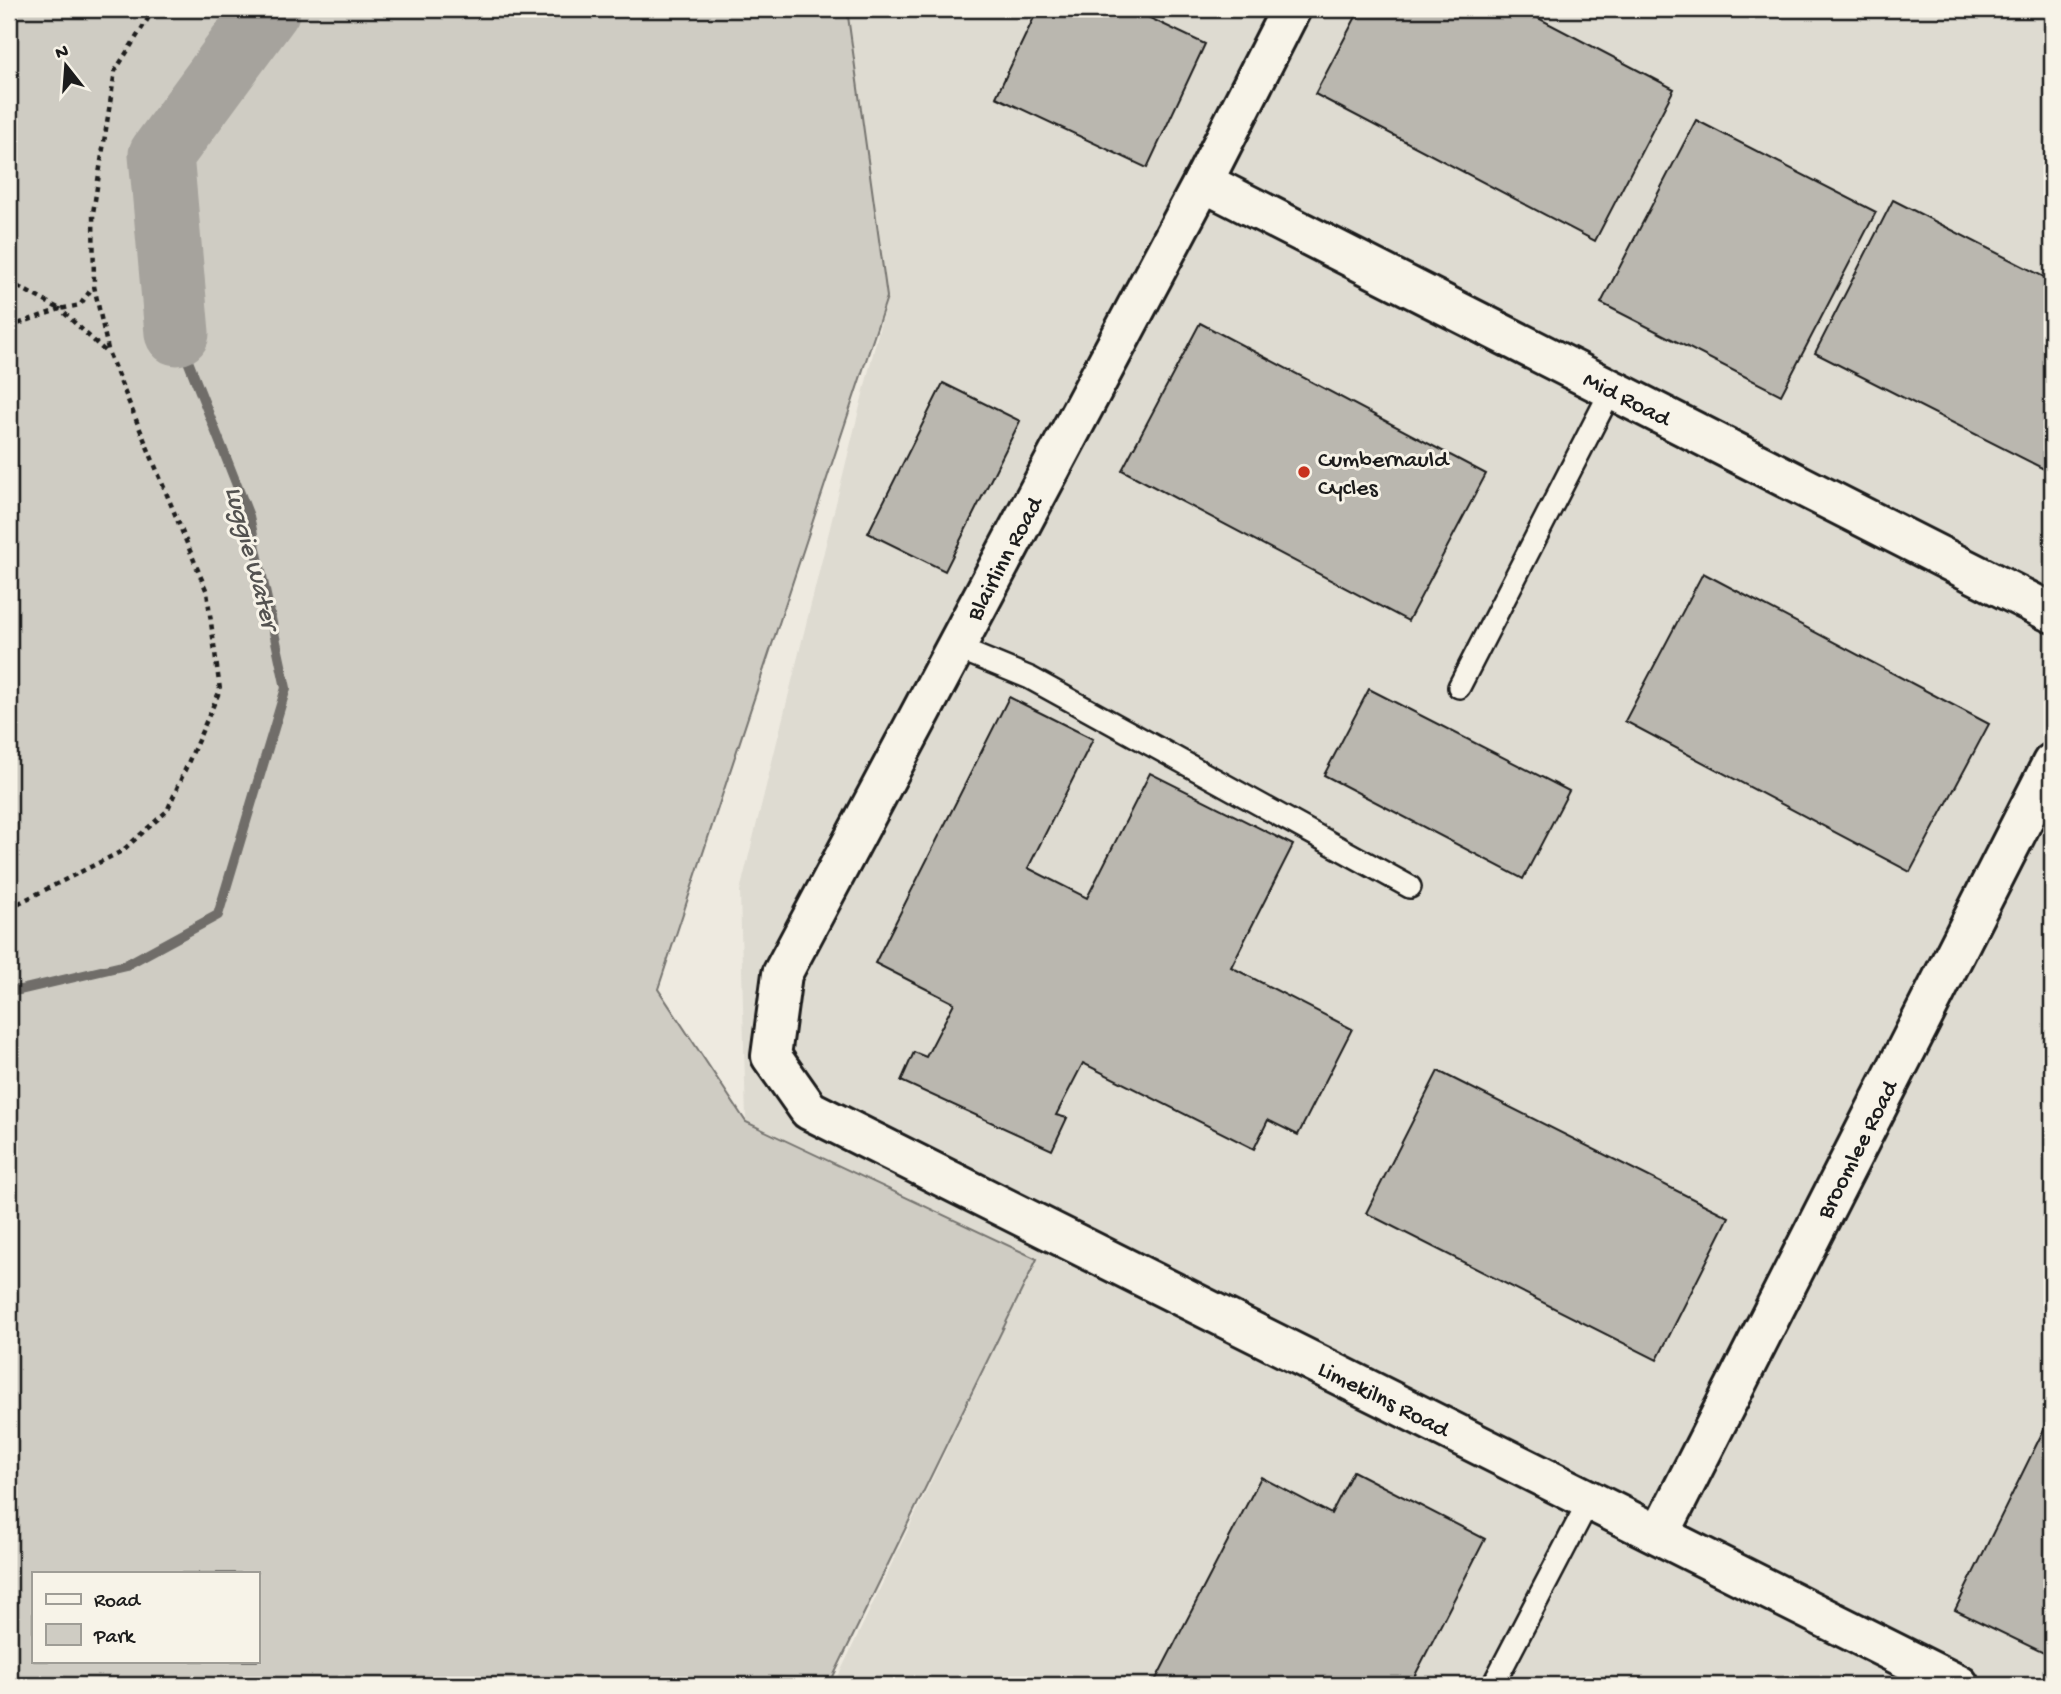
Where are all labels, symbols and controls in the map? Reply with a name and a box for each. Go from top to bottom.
north arrow [32,32,102,102]
text: N [53,40,71,66]
street label: Mid Road [1577,366,1676,436]
place label: Cumbernauld Cycles [1318,447,1450,504]
marker: Cumbernauld Cycles [1296,464,1312,480]
water label: Luggie Water [216,483,285,637]
street label: Blairlinn Road [961,491,1052,627]
street label: Broomlee Road [1811,1075,1907,1225]
street label: Limekilns Road [1312,1356,1455,1447]
legend [32,1572,259,1662]
text: Road [94,1590,142,1615]
text: Park [93,1626,137,1651]

